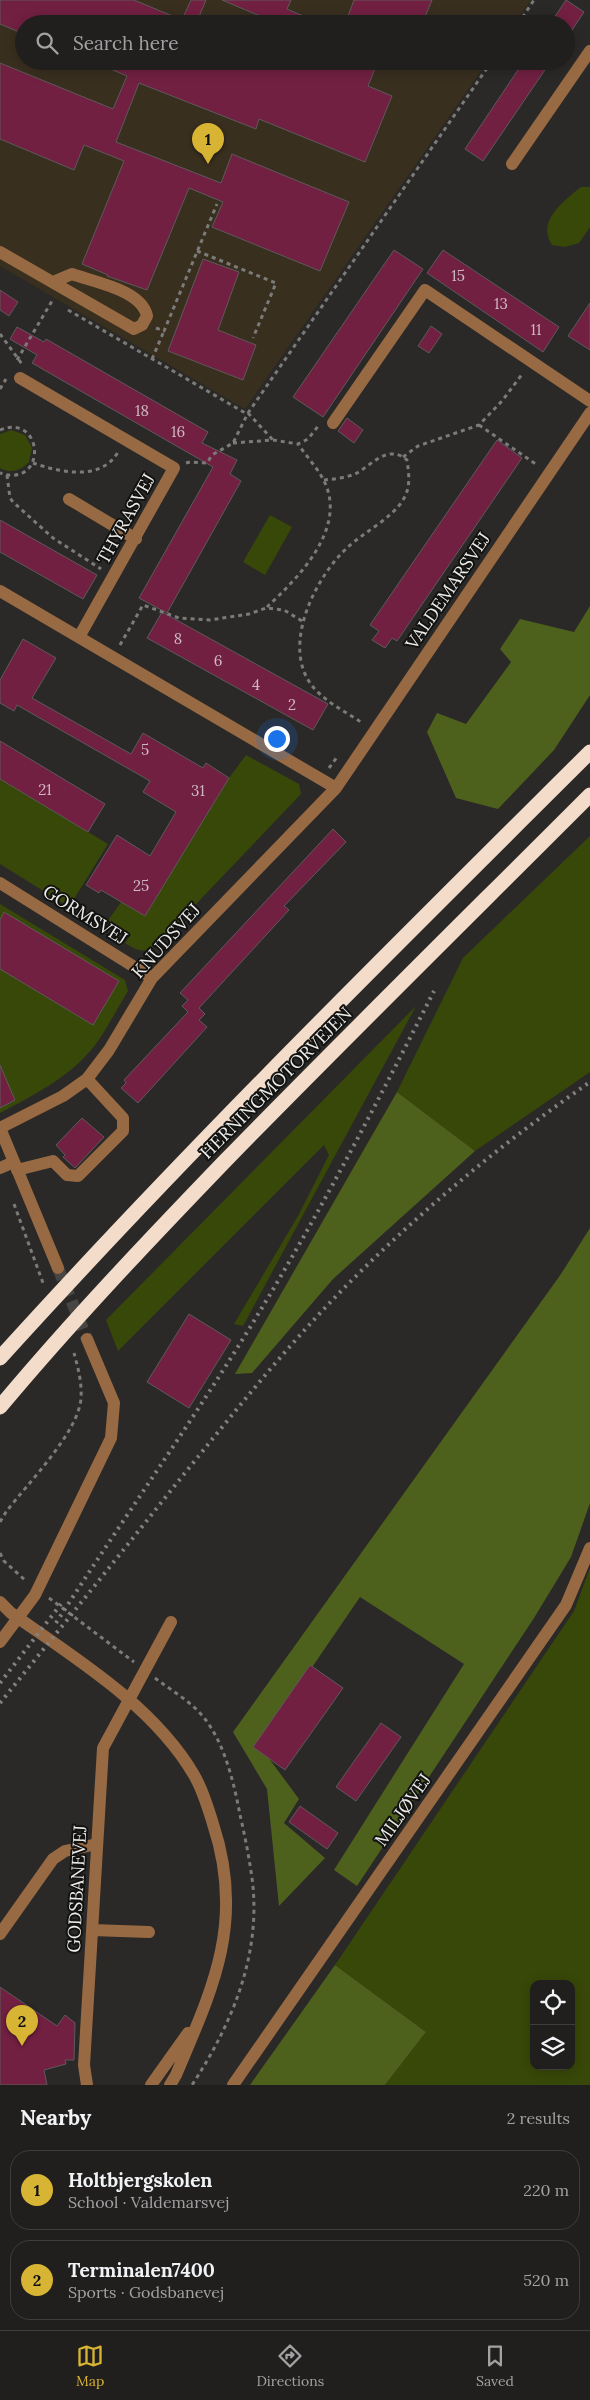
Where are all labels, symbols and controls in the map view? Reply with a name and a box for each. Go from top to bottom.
search box [15,15,575,70]
icon: search [33,29,61,57]
text: Search here [73,31,179,55]
pin: 1 [192,123,224,164]
house number: 15 [451,266,465,285]
house number: 13 [494,294,508,313]
house number: 11 [531,320,541,339]
house number: 18 [135,401,149,420]
house number: 16 [171,422,185,441]
street label: THYRASVEJ [91,469,160,568]
street label: VALDEMARSVEJ [399,528,495,654]
house number: 8 [174,629,182,648]
house number: 6 [214,651,222,670]
house number: 4 [252,675,260,694]
house number: 2 [288,695,296,714]
your location [264,726,290,752]
house number: 5 [141,740,149,759]
house number: 21 [38,780,52,799]
house number: 31 [191,781,205,800]
house number: 25 [133,876,149,895]
street label: GORMSVEJ [39,880,132,950]
street label: KNUDSVEJ [126,898,205,983]
street label: HERNINGMOTORVEJEN [195,1002,356,1163]
street label: MILJØVEJ [369,1769,436,1850]
street label: GODSBANEVEJ [62,1824,91,1953]
map controls [530,1980,575,2070]
button: locate [530,1980,575,2025]
pin: 2 [6,2005,38,2046]
button: layers [530,2025,575,2070]
text: Nearby [20,2104,91,2131]
text: 2 results [507,2108,570,2128]
text: Holtbjergskolen [68,2168,213,2192]
text: 1 [34,2180,40,2200]
text: 220 m [523,2180,569,2200]
text: School · Valdemarsvej [68,2192,229,2212]
text: Terminalen7400 [68,2258,215,2282]
text: 2 [33,2270,41,2290]
text: 520 m [523,2270,569,2290]
text: Sports · Godsbanevej [68,2282,224,2302]
tab: Map [76,2342,104,2390]
tab: Directions [256,2342,324,2390]
tab: Saved [476,2342,514,2390]

